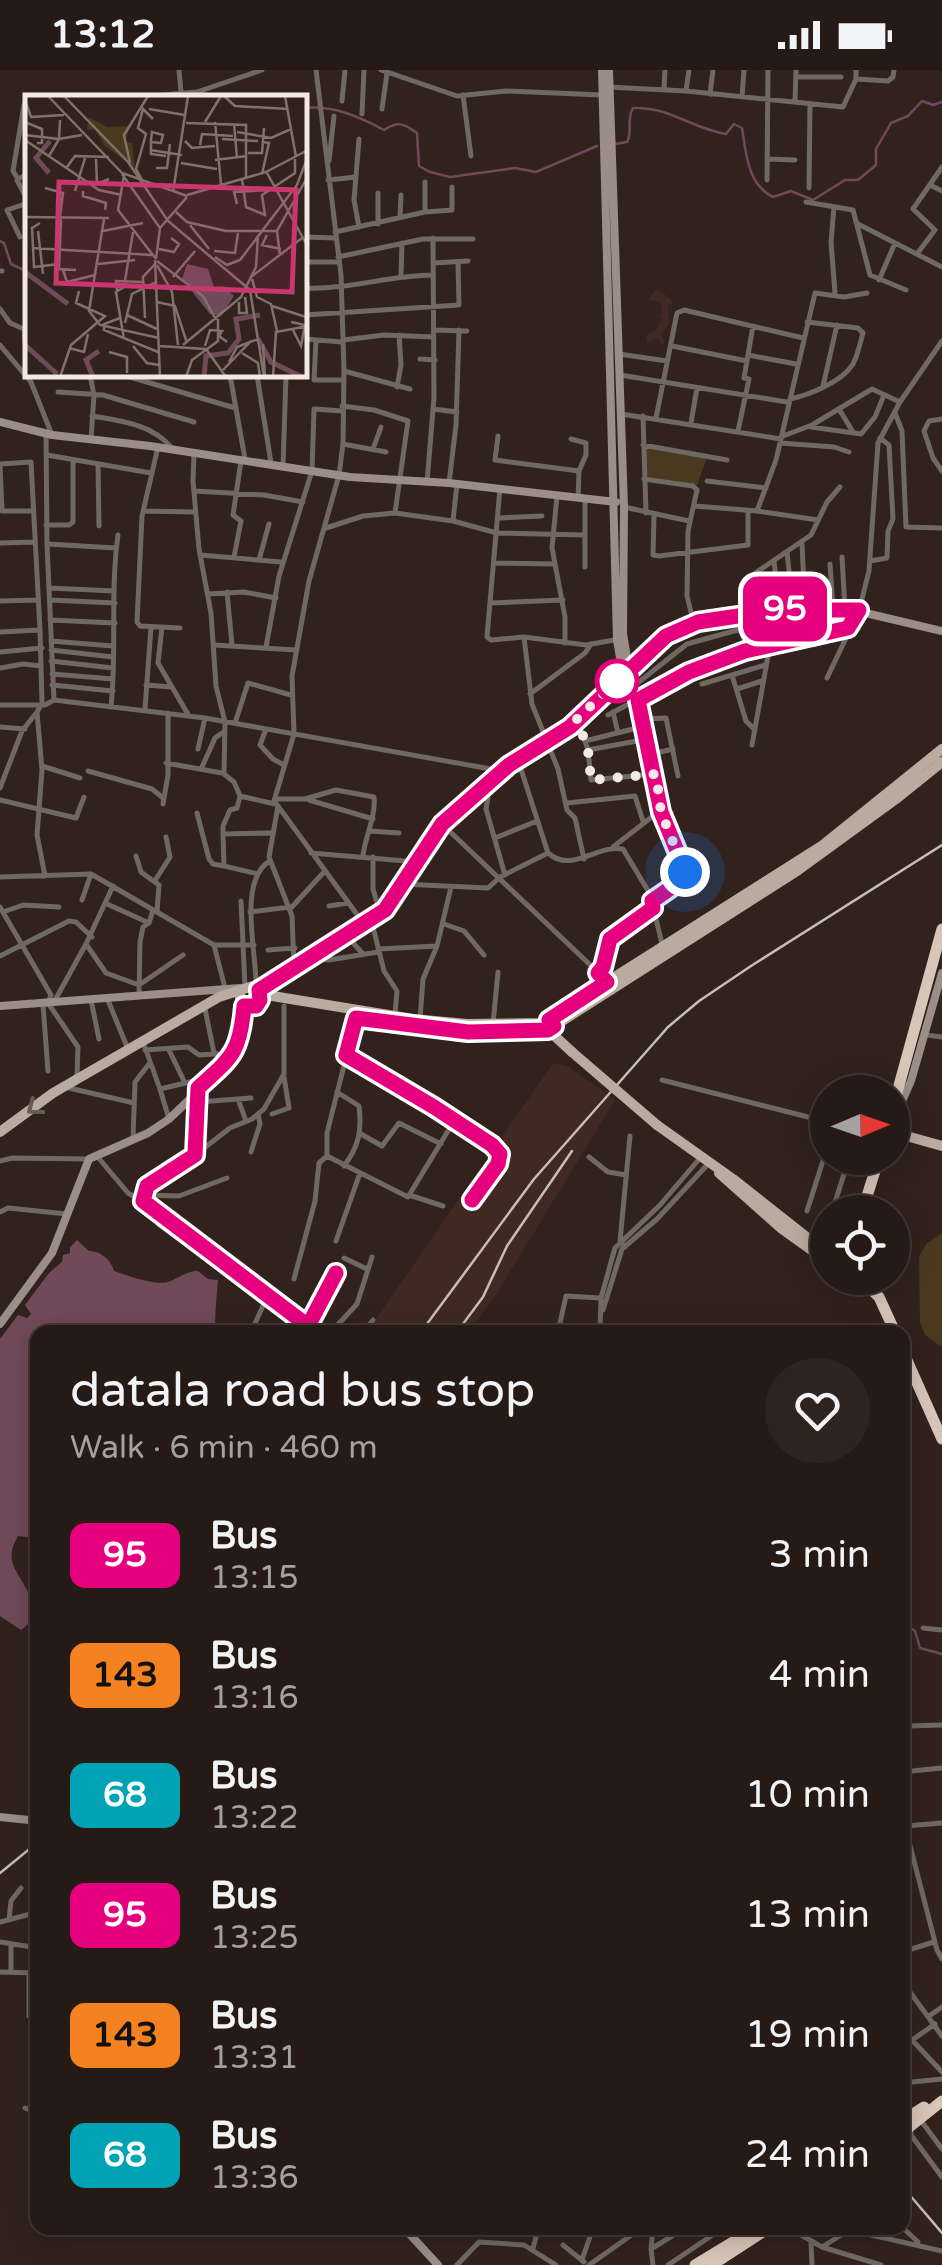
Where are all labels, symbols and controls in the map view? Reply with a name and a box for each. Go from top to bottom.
text: 13:12 [50,12,155,58]
inset map [25,95,308,378]
line badge: 95 [740,576,830,642]
text: 95 [763,588,807,630]
unlabelled marker [596,660,638,702]
your location [660,847,710,897]
north arrow [810,1075,910,1175]
map controls [810,1075,910,1295]
one-way arrow [27,1096,45,1113]
button: locate [810,1195,910,1295]
button: heart [765,1358,870,1463]
text: datala road bus stop [70,1362,535,1420]
text: Walk · 6 min · 460 m [70,1429,378,1467]
text: Bus [210,1513,277,1559]
text: 3 min [769,1532,870,1578]
text: 95 [103,1534,147,1576]
text: 13:15 [210,1559,299,1597]
text: Bus [210,1633,277,1679]
text: 4 min [769,1652,870,1698]
text: 143 [92,1654,158,1696]
text: 13:16 [210,1679,299,1717]
text: Bus [210,1753,277,1799]
text: 10 min [745,1772,870,1818]
text: 68 [103,1774,147,1816]
text: 13:22 [210,1799,299,1837]
text: Bus [210,1873,277,1919]
text: 13 min [745,1892,870,1938]
text: 95 [103,1894,147,1936]
text: 13:25 [210,1919,299,1957]
text: Bus [210,1993,277,2039]
text: 19 min [745,2012,870,2058]
text: 143 [92,2014,158,2056]
text: 13:31 [210,2039,299,2077]
text: Bus [210,2113,277,2159]
text: 24 min [745,2132,870,2178]
text: 68 [103,2134,147,2176]
text: 13:36 [210,2159,299,2197]

